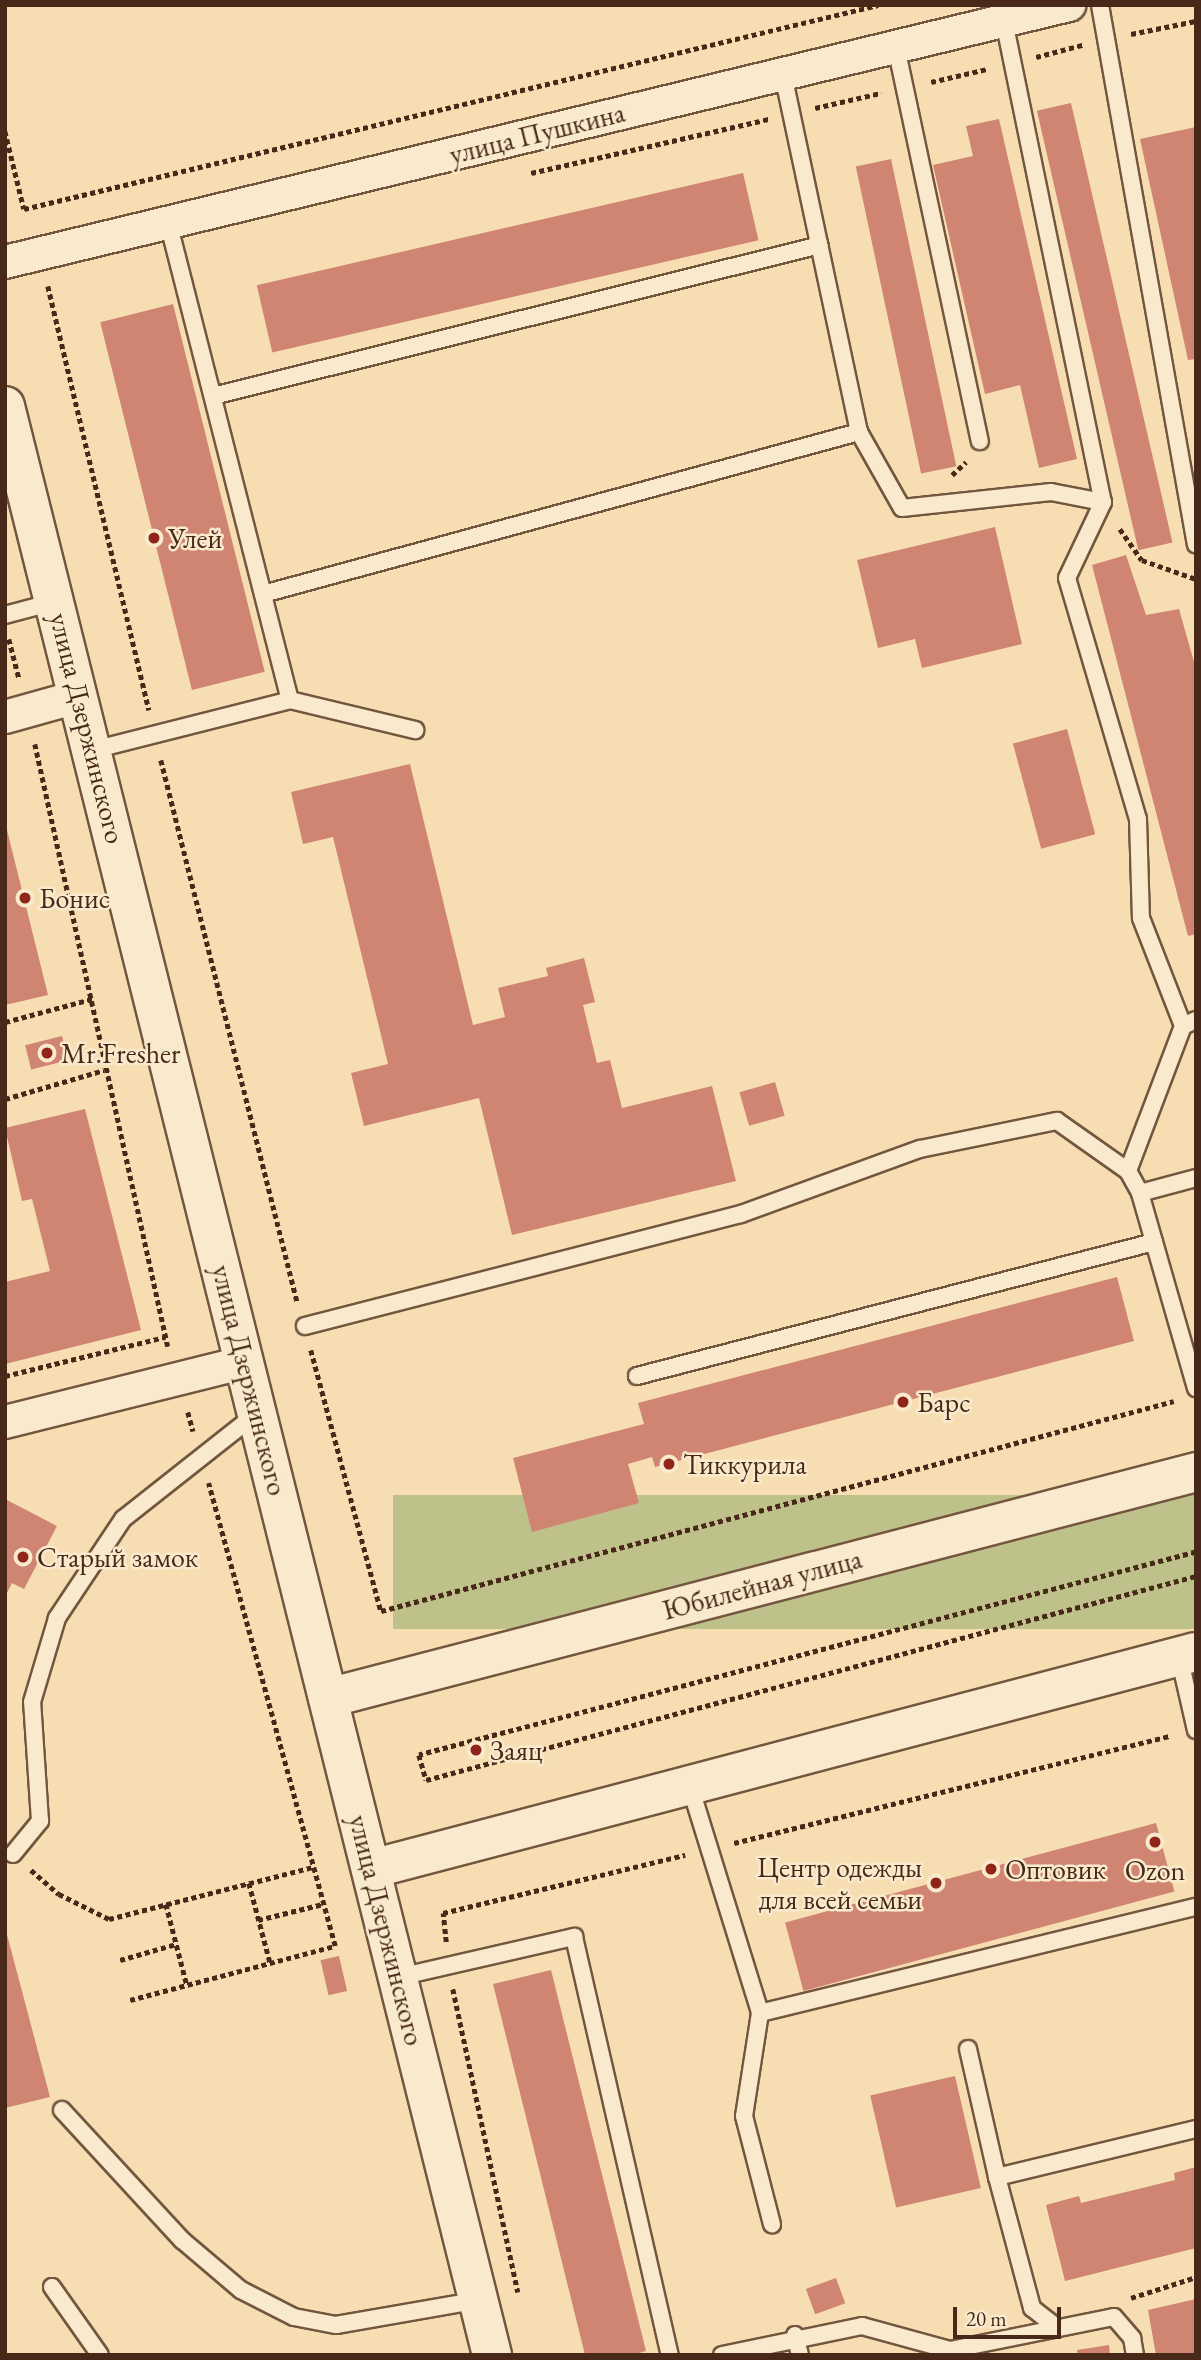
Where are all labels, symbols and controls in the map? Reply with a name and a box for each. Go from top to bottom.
street label: улица Пушкина [446,95,628,171]
place label: Улей [168,521,222,555]
marker: Улей [146,530,162,546]
street label: улица Дзержинского [43,609,133,847]
place label: Бонис [39,881,110,915]
marker: Бонис [17,890,33,906]
place label: Mr.Fresher [61,1036,180,1070]
marker: Mr.Fresher [39,1045,55,1061]
street label: улица Дзержинского [205,1261,295,1499]
place label: Барс [917,1385,971,1419]
marker: Барс [895,1394,911,1410]
place label: Тиккурила [683,1447,807,1481]
marker: Тиккурила [661,1456,677,1472]
place label: Старый замок [37,1540,198,1574]
street label: Юбилейная улица [659,1541,865,1627]
marker: Старый замок [15,1549,31,1565]
place label: Заяц [490,1733,542,1767]
marker: Заяц [468,1742,484,1758]
street label: улица Дзержинского [342,1811,432,2049]
marker: Ozon [1147,1834,1163,1850]
place label: Центр одежды для всей семьи [757,1850,922,1916]
place label: Оптовик [1005,1852,1106,1886]
place label: Ozon [1125,1853,1185,1887]
marker: Оптовик [983,1861,999,1877]
marker: Центр одежды для всей семьи [928,1875,944,1891]
scale bar [956,2294,1064,2338]
text: 20 m [966,2305,1007,2332]

